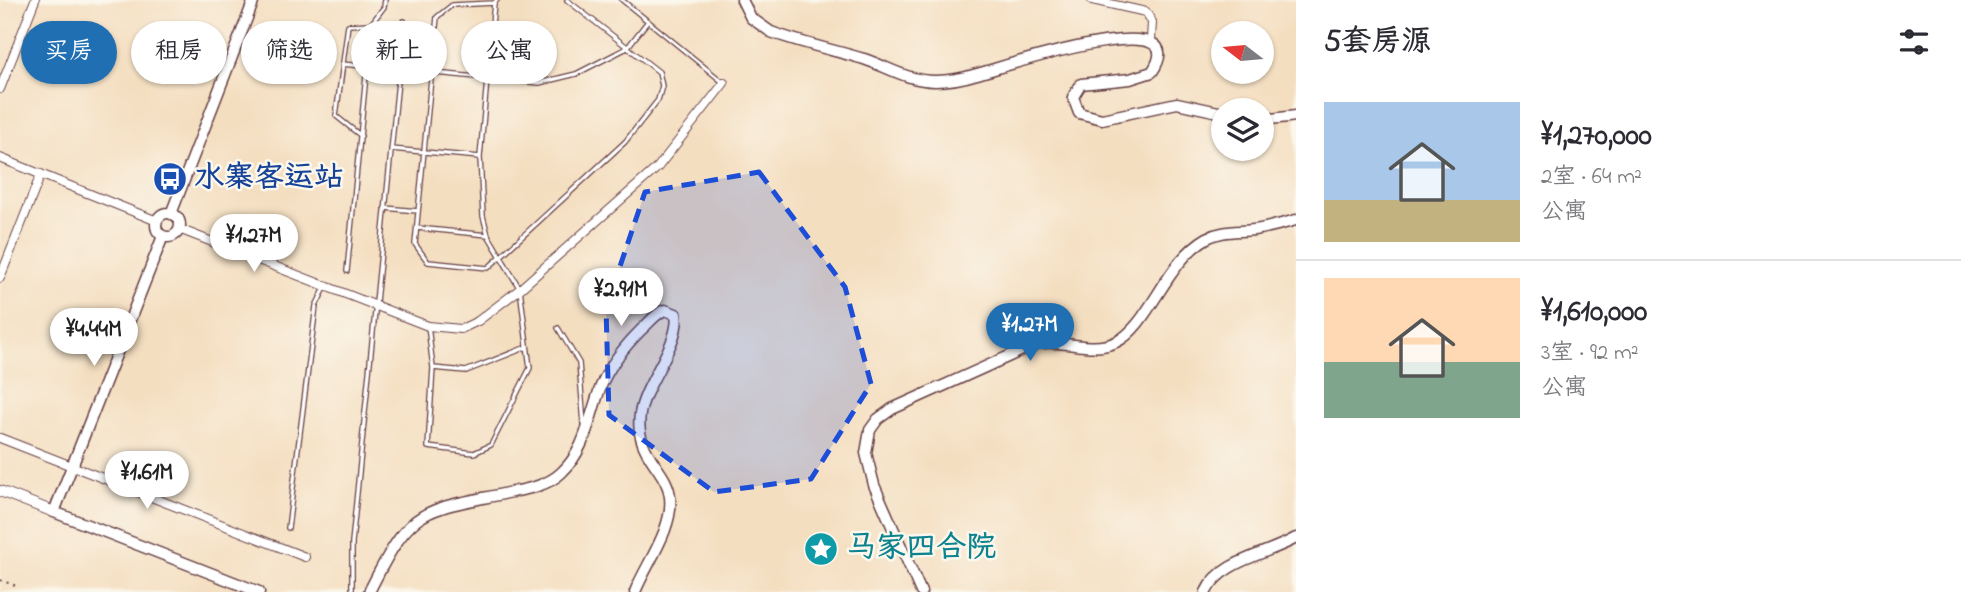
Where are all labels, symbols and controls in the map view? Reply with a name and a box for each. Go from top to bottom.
chip: 买房 [21,21,117,84]
chip: 租房 [131,21,227,84]
chip: 筛选 [241,21,337,84]
chip: 新上 [351,21,447,84]
chip: 公寓 [461,21,557,84]
north arrow [1211,21,1274,84]
map controls [1211,21,1274,161]
text: 5套房源 [1324,21,1431,65]
icon: filters [1895,23,1933,61]
button: layers [1211,98,1274,161]
text: ¥1,270,000 [1541,115,1652,159]
icon: home [1380,130,1464,214]
place label: 水寨客运站 [194,157,344,201]
bus stop icon: 水寨客运站 [151,160,189,198]
text: 2室 · 64 m² [1541,161,1642,194]
text: 公寓 [1541,196,1587,229]
pin: ¥1.27M [197,215,311,274]
text: ¥1.27M [226,220,282,253]
pin: ¥2.91M [564,268,678,328]
text: ¥2.91M [594,274,648,307]
text: ¥1,610,000 [1541,291,1647,335]
pin: ¥1.27M [973,304,1087,363]
icon: home [1380,306,1464,390]
pin: ¥4.44M [37,308,151,368]
text: ¥1.27M [1002,309,1058,342]
text: ¥4.44M [66,314,122,347]
text: 3室 · 92 m² [1541,337,1639,370]
text: 公寓 [1541,372,1587,405]
pin: ¥1.61M [90,452,204,511]
text: ¥1.61M [121,457,173,490]
place label: 马家四合院 [846,527,996,571]
place icon: 马家四合院 [802,530,840,568]

